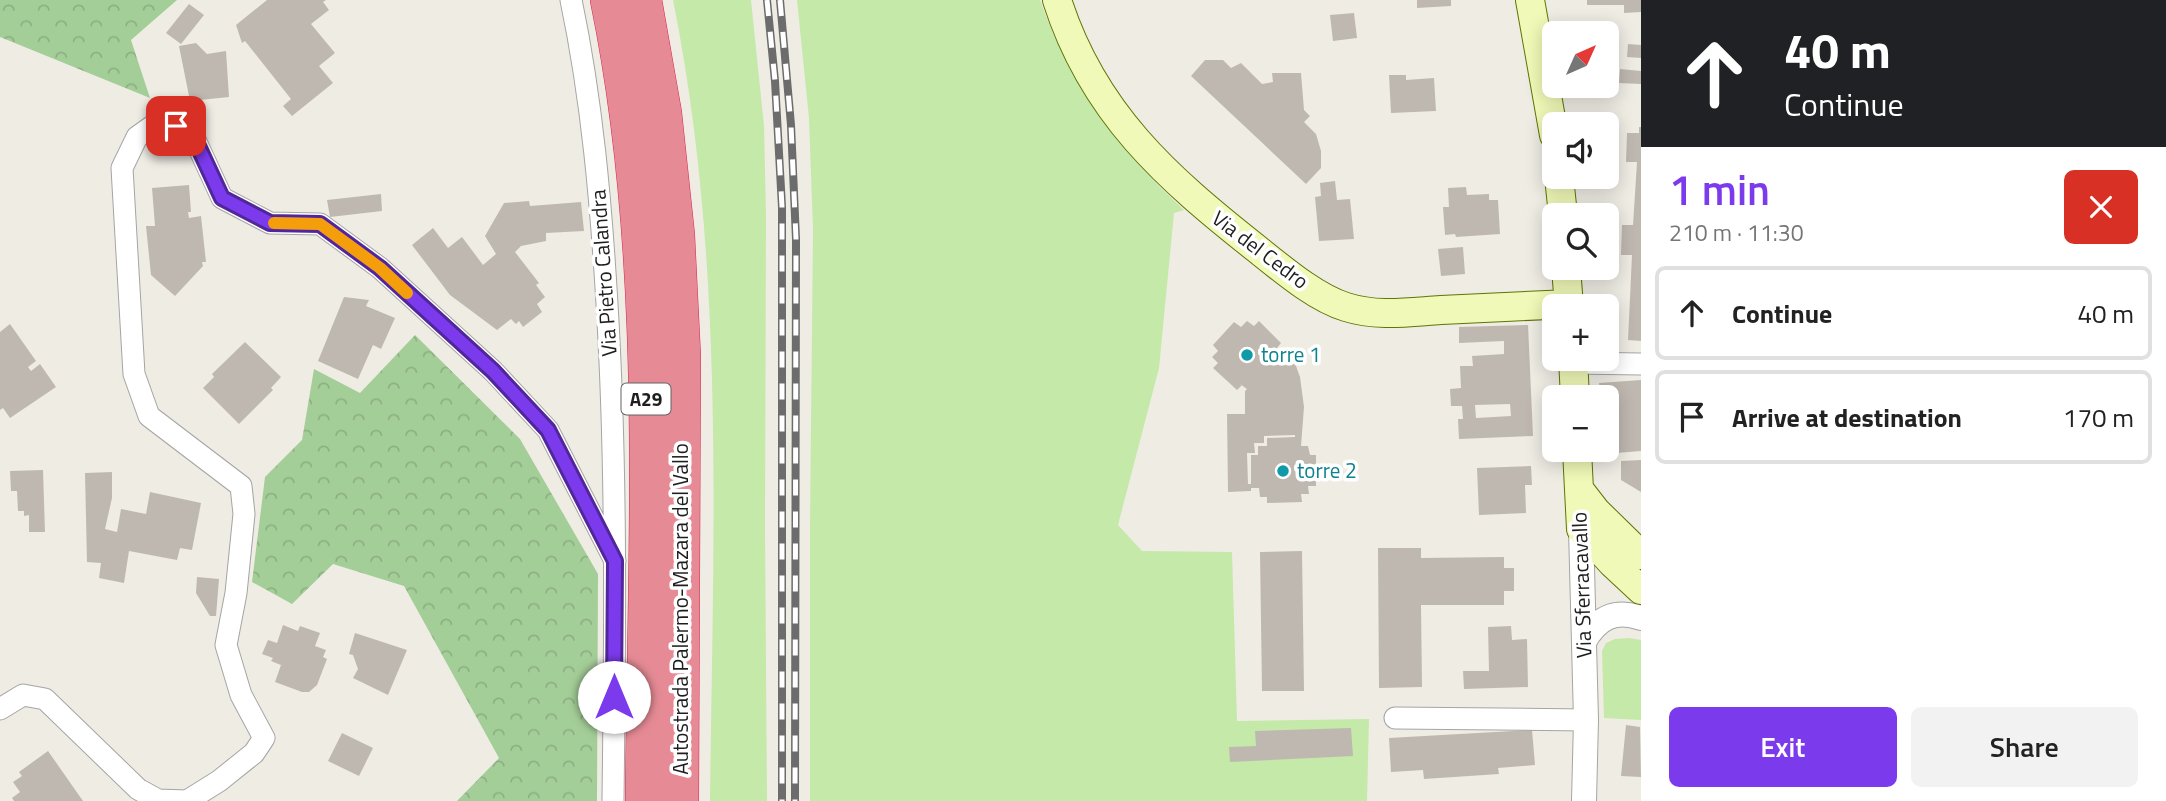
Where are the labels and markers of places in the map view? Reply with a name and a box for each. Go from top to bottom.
pin [146,96,206,156]
place label: torre 1 [1261,338,1321,370]
marker: torre 1 [1239,347,1255,363]
place label: torre 2 [1297,454,1357,486]
marker: torre 2 [1275,463,1291,479]

